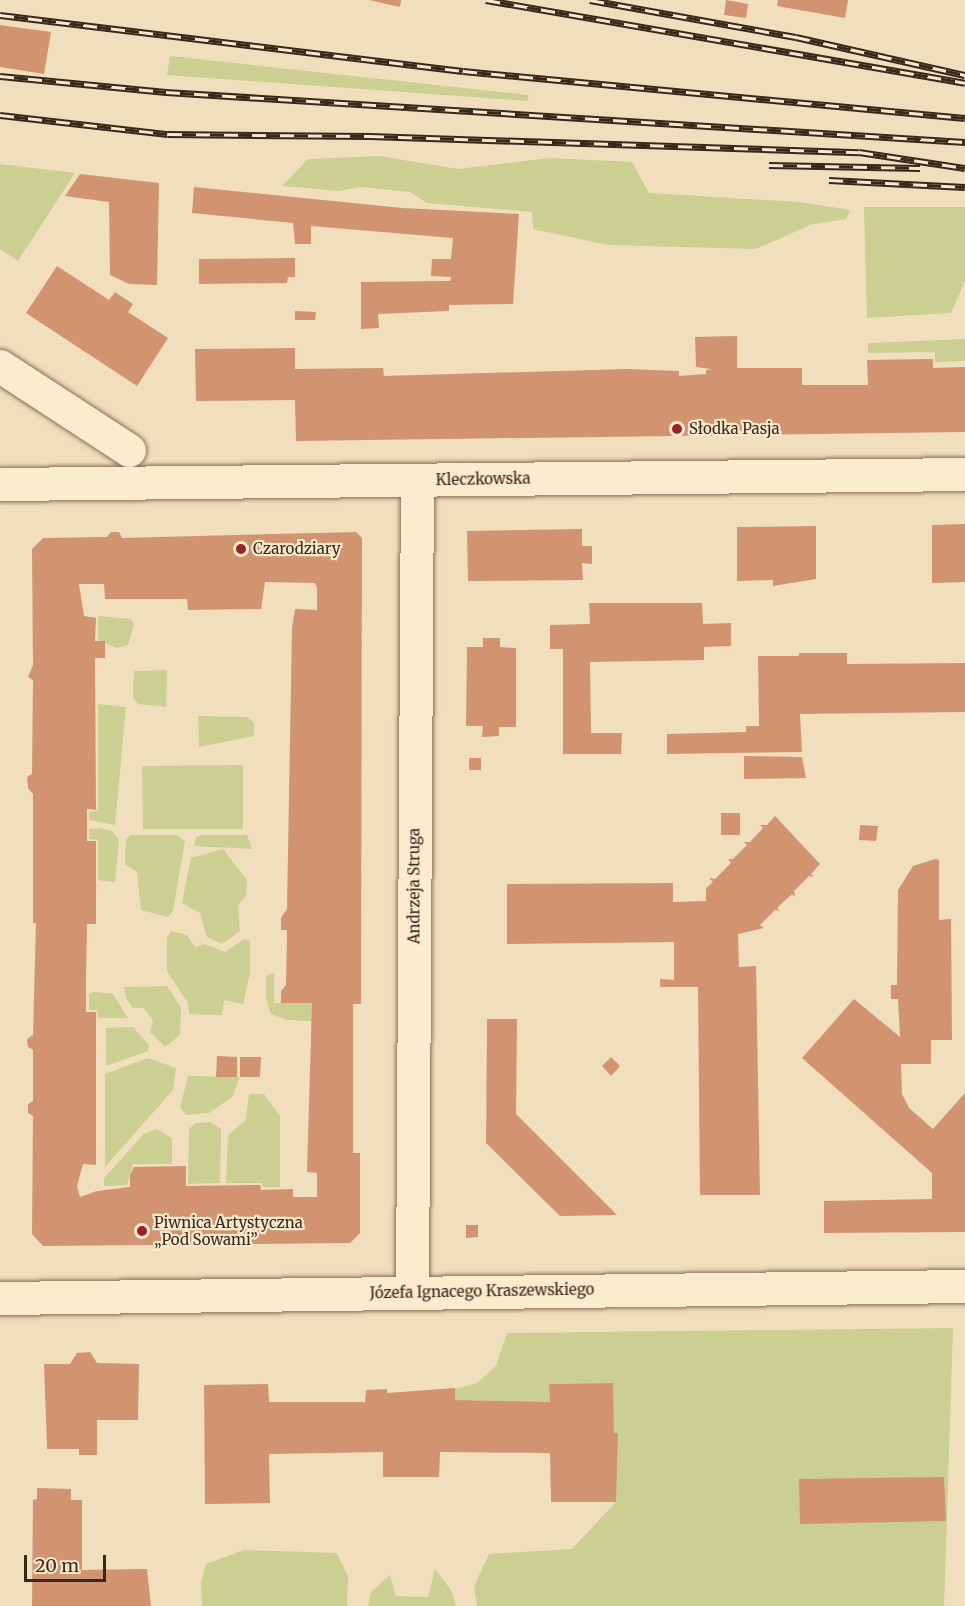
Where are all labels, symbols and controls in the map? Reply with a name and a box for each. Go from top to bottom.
place label: Słodka Pasja [689,420,779,438]
marker: Słodka Pasja [670,422,684,436]
street label: Kleczkowska [436,469,530,489]
place label: Czarodziary [253,540,340,558]
marker: Czarodziary [234,542,248,556]
street label: Andrzeja Struga [405,828,423,944]
place label: Piwnica Artystyczna „Pod Sowami” [154,1213,303,1248]
marker: Piwnica Artystyczna „Pod Sowami” [135,1224,149,1238]
street label: Józefa Ignacego Kraszewskiego [369,1280,595,1302]
scale bar [27,1543,110,1581]
text: 20 m [35,1554,79,1577]

